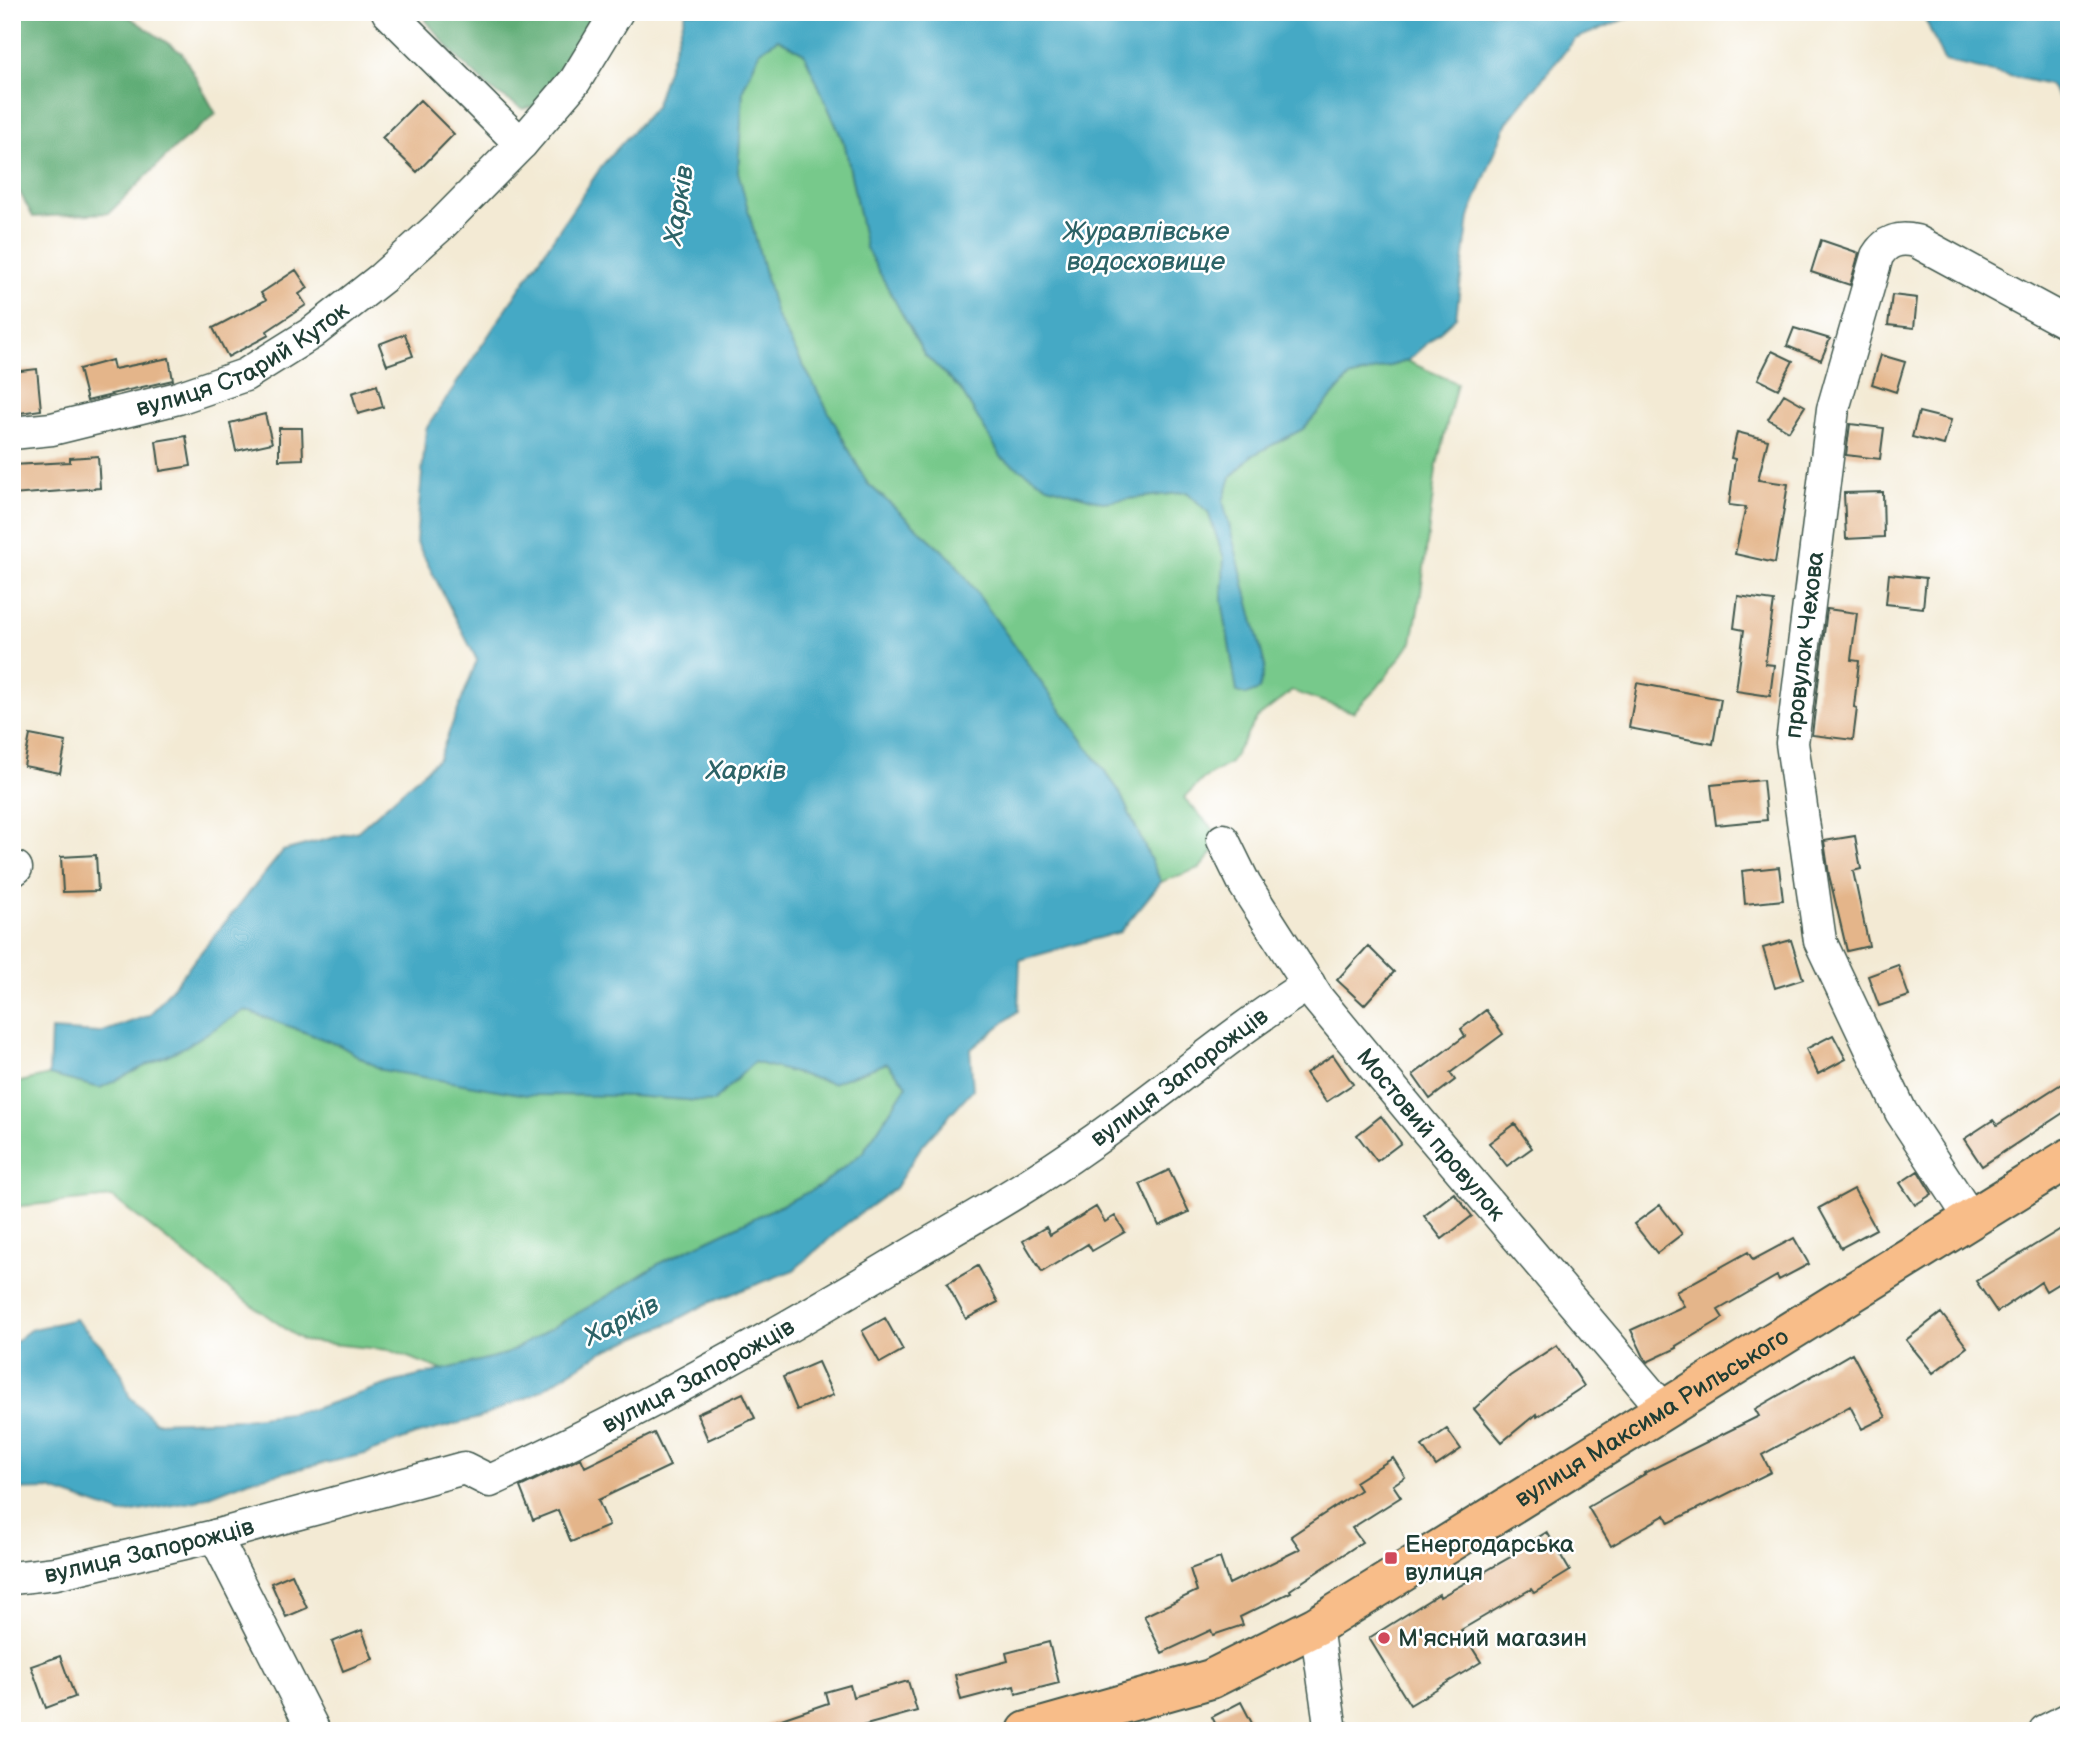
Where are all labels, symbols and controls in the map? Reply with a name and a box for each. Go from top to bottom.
water label: Харків [658,163,701,249]
water label: Журавлівське водосховище [1061,217,1230,278]
street label: вулиця Старий Куток [133,295,355,423]
street label: провулок Чехова [1779,550,1830,740]
water label: Харків [704,756,786,787]
street label: вулиця Запорожців [1085,1001,1274,1153]
street label: Мостовий провулок [1350,1043,1512,1227]
water label: Харків [577,1289,665,1354]
street label: вулиця Запорожців [597,1312,800,1440]
street label: вулиця Максима Рильського [1510,1322,1794,1514]
street label: вулиця Запорожців [43,1512,258,1589]
place label: Енергодарська вулиця [1405,1530,1574,1587]
marker: Енергодарська вулиця [1383,1550,1399,1566]
place label: М'ясний магазин [1398,1624,1587,1653]
marker: М'ясний магазин [1376,1630,1392,1646]

